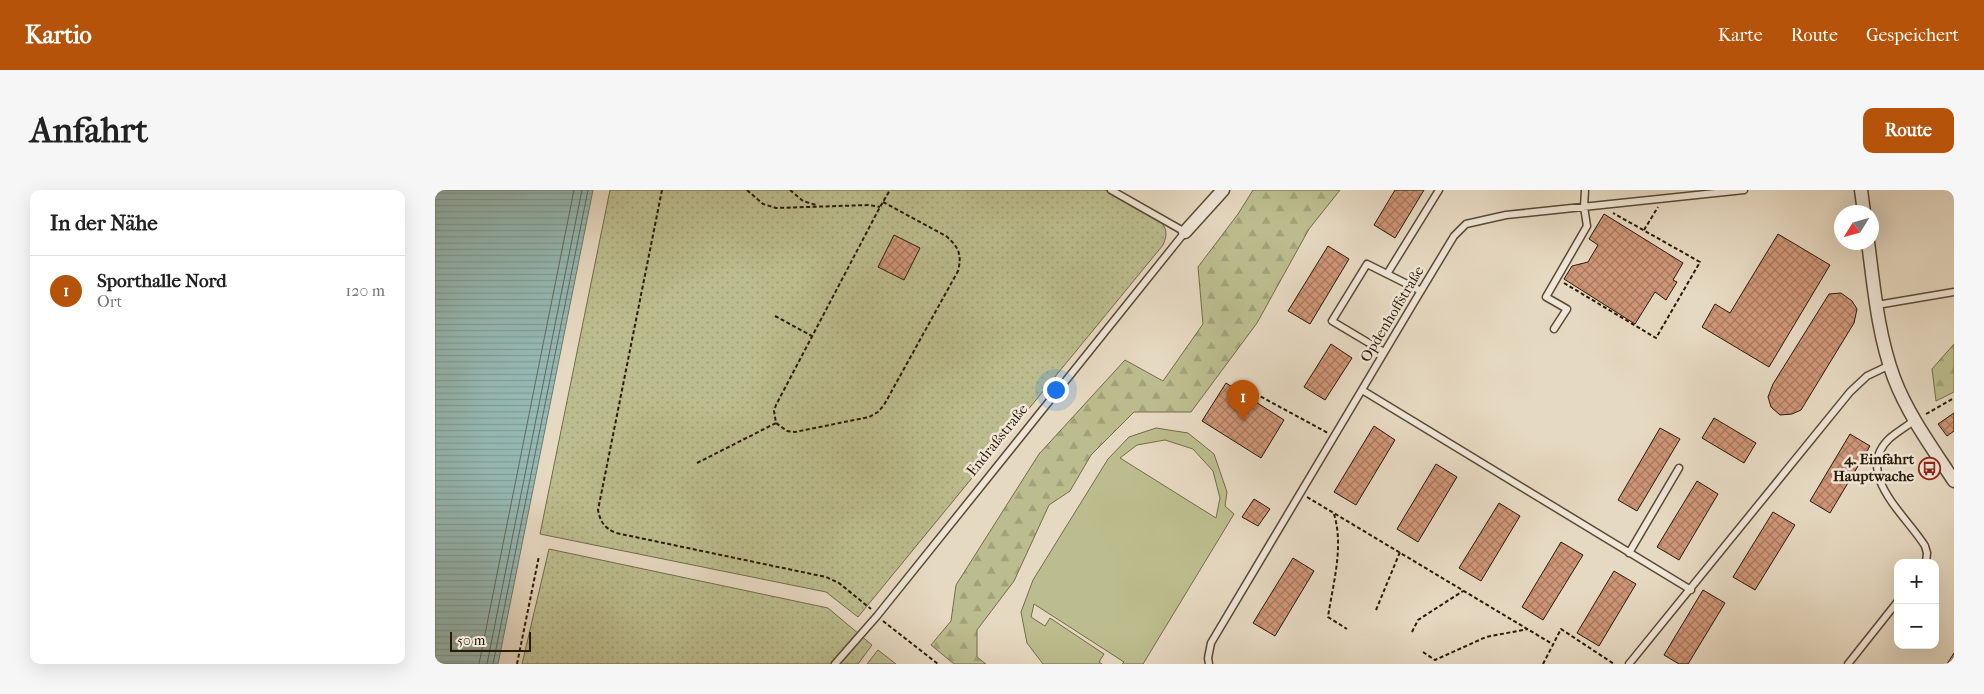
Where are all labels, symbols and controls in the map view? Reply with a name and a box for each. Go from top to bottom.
text: Kartio [25,21,92,49]
text: Karte [1718,25,1763,46]
text: Route [1791,25,1838,46]
text: Gespeichert [1866,25,1959,46]
button: Route [1863,108,1954,153]
text: Anfahrt [30,110,148,151]
north arrow [1834,205,1879,250]
text: In der Nähe [50,211,158,235]
street label: Opdenhoffstraße [1356,262,1428,365]
text: Sporthalle Nord [97,270,227,292]
text: 1 [63,281,69,300]
text: 120 m [346,281,385,300]
text: Ort [97,292,122,311]
your location [1043,377,1069,403]
pin: 1 [1227,380,1259,421]
street label: Endraßstraße [963,400,1032,480]
place label: 4. Einfahrt Hauptwache [1833,450,1915,485]
bus stop icon: 4. Einfahrt Hauptwache [1918,456,1942,480]
map controls [1894,559,1939,649]
button: + [1894,559,1939,604]
button: − [1894,604,1939,649]
scale bar [450,629,531,652]
text: 50 m [457,632,485,649]

